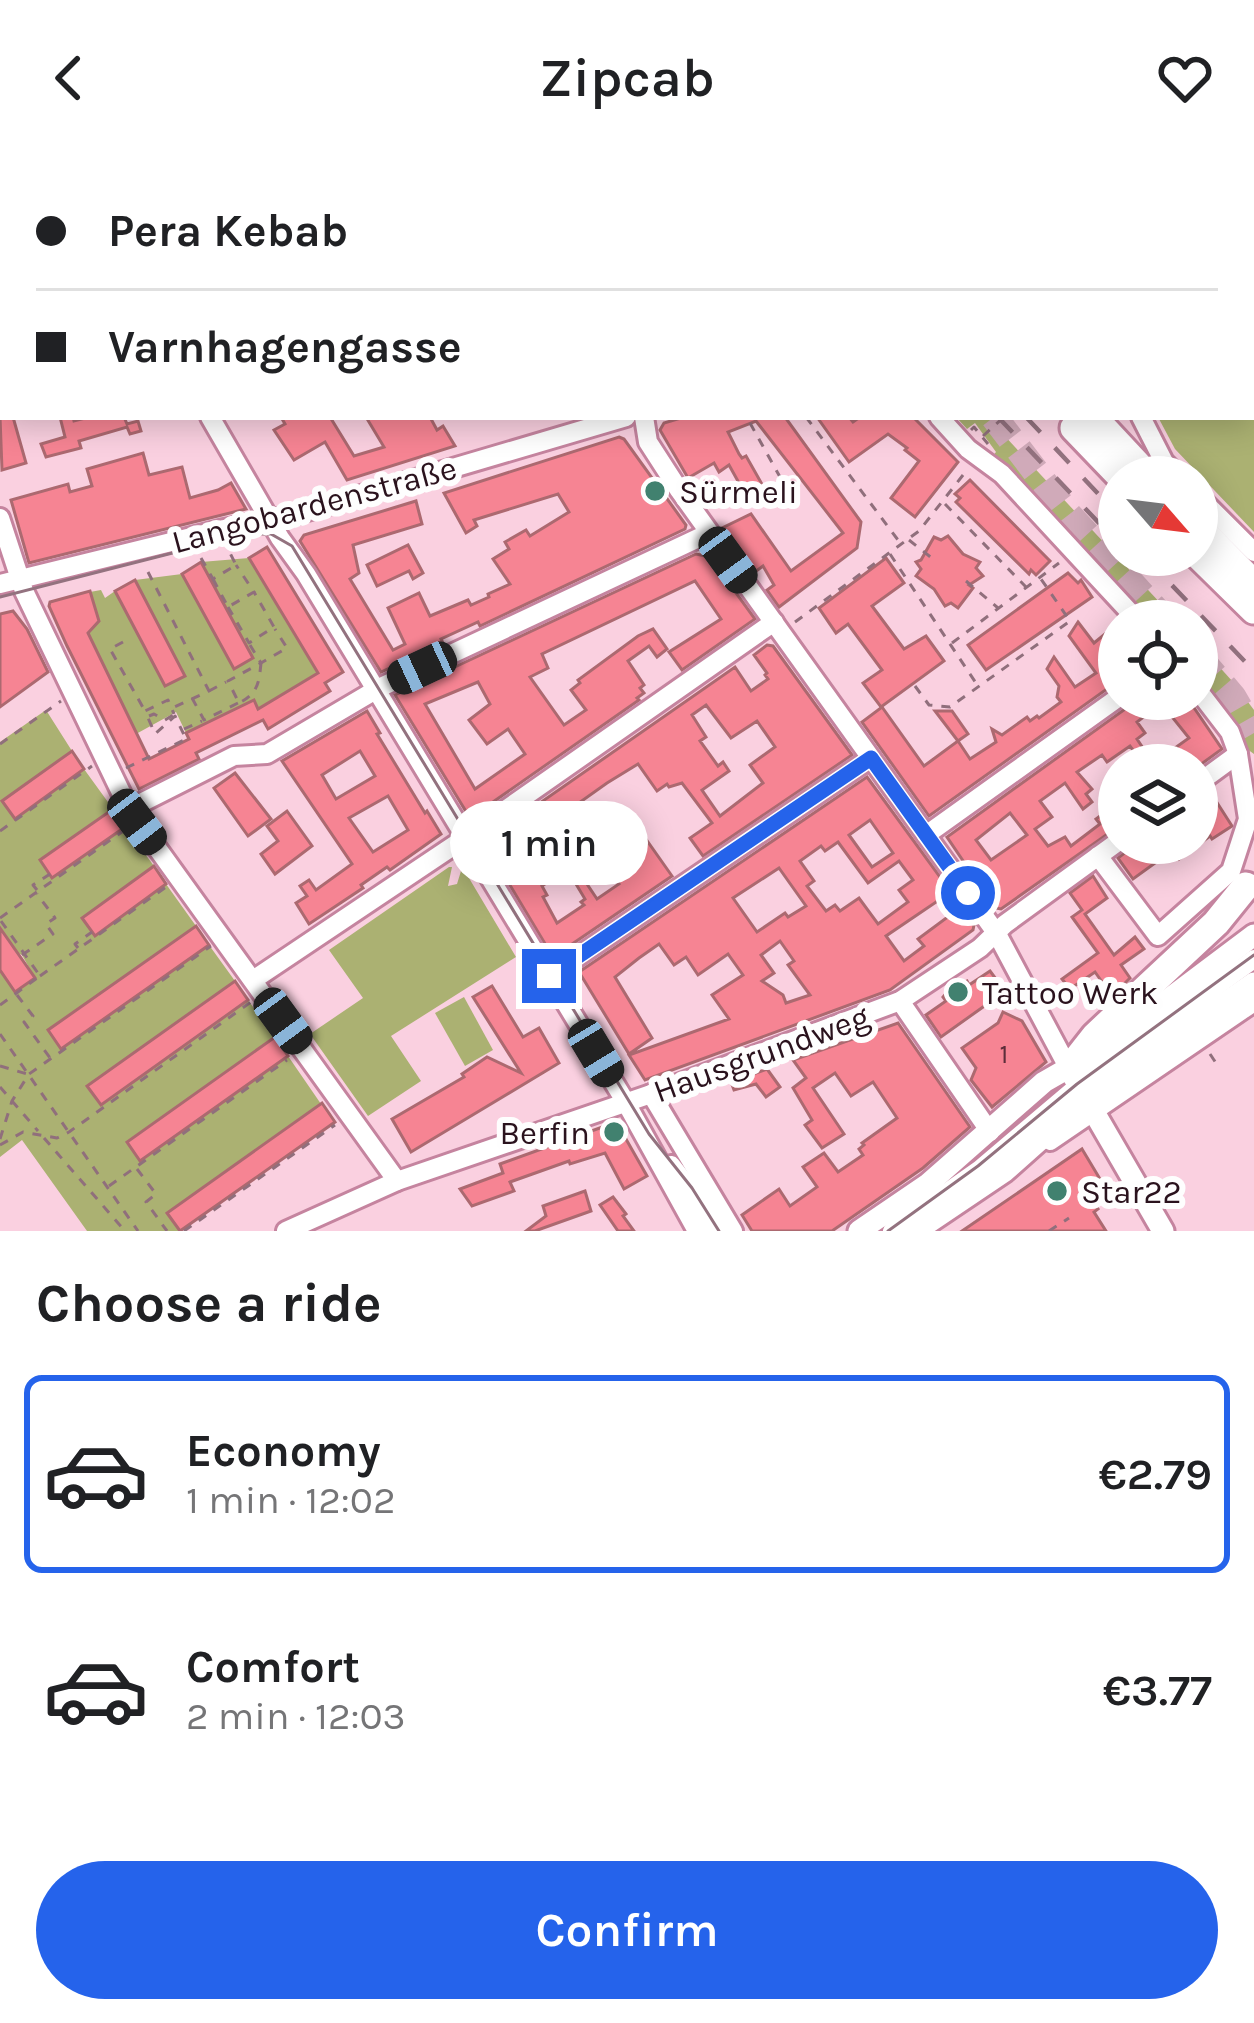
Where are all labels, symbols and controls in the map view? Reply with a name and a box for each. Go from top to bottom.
icon: back [36,45,102,111]
icon: heart [1152,45,1218,111]
text: Zipcab [539,46,715,110]
text: Pera Kebab [108,205,348,257]
text: Varnhagengasse [108,321,462,373]
street label: Langobardenstraße [168,449,461,561]
north arrow [1098,456,1218,576]
map controls [1098,456,1218,864]
place label: Sürmeli [679,473,798,511]
marker: Sürmeli [642,478,668,504]
car [692,520,764,600]
button: locate [1098,600,1218,720]
car [382,636,462,700]
button: layers [1098,744,1218,864]
car [101,782,173,862]
callout: 1 min [450,802,648,886]
text: 1 min [501,820,597,866]
route start [941,866,995,920]
route end [522,949,576,1003]
place label: Tattoo Werk [982,974,1158,1012]
marker: Tattoo Werk [945,979,971,1005]
car [247,981,319,1061]
street label: Hausgrundweg [648,997,875,1111]
car [562,1013,630,1093]
house number: 1 [1000,1038,1008,1070]
place label: Berfin [500,1114,590,1152]
marker: Berfin [601,1119,627,1145]
place label: Star22 [1081,1173,1182,1211]
marker: Star22 [1044,1178,1070,1204]
text: Choose a ride [36,1271,382,1335]
icon: car [42,1420,150,1528]
text: Economy [186,1425,381,1477]
text: €2.79 [1098,1448,1212,1500]
text: 1 min · 12:02 [186,1477,396,1523]
icon: car [42,1636,150,1744]
text: Comfort [186,1641,360,1693]
text: €3.77 [1103,1664,1212,1716]
text: 2 min · 12:03 [186,1693,406,1739]
button: Confirm [36,1861,1218,1999]

